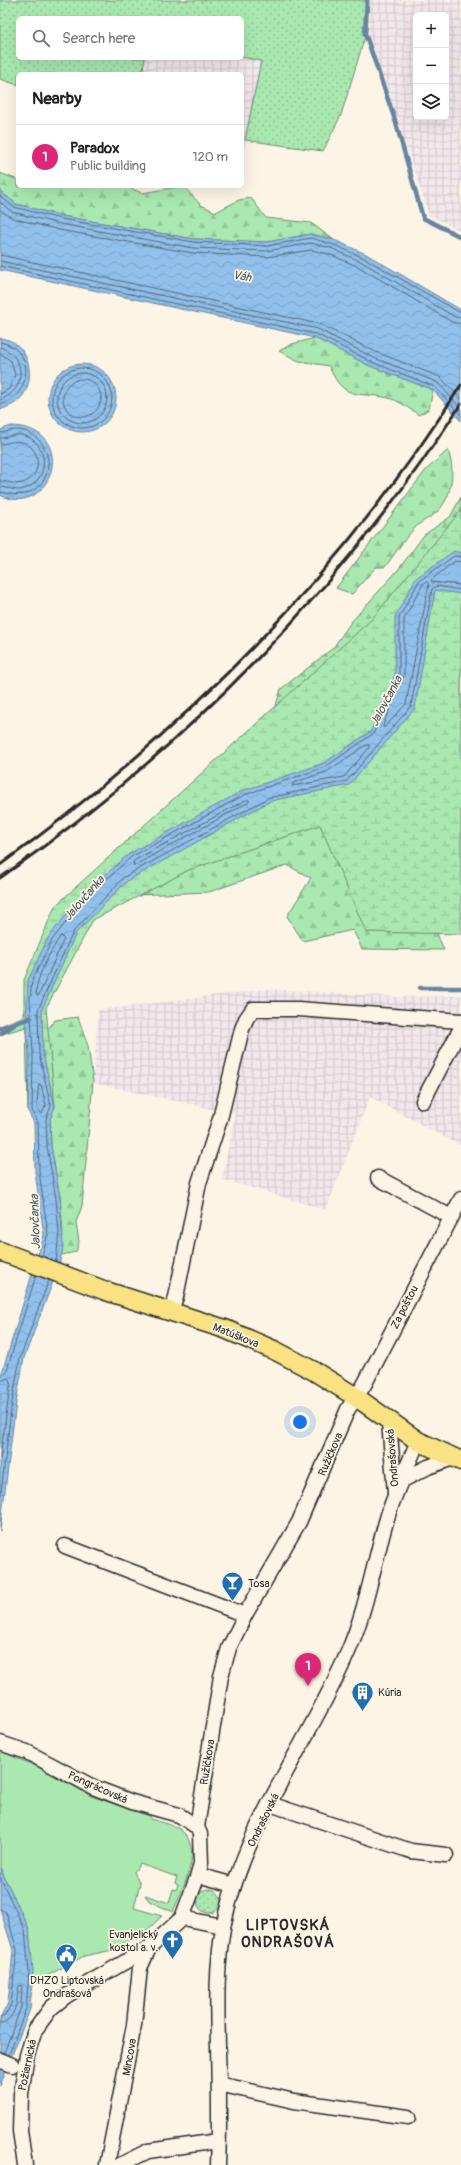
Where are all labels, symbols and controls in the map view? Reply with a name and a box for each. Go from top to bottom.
map controls [413,12,449,120]
button: + [413,12,449,48]
search box [16,16,244,60]
icon: search [30,27,52,49]
text: Search here [62,29,135,48]
button: − [413,48,449,84]
button: layers [413,84,449,120]
text: Nearby [32,88,81,109]
text: Paradox [70,139,119,158]
text: 1 [42,149,48,165]
text: 120 m [192,149,228,165]
text: Public building [70,158,146,174]
water label: Váh [231,267,254,286]
water label: Jalovčanka [367,672,407,729]
water label: Jalovčanka [61,872,109,924]
water label: Jalovčanka [27,1193,44,1250]
street label: Za poštou [388,1283,421,1331]
street label: Matúškova [211,1320,261,1351]
your location [290,1412,310,1432]
street label: Ondrašovská [383,1428,402,1487]
street label: Ružičkova [316,1431,345,1478]
bar icon: Tosa [219,1570,245,1603]
place label: Tosa [248,1577,270,1590]
pin: 1 [295,1653,321,1686]
building icon: Kúria [350,1679,376,1712]
place label: Kúria [378,1686,401,1699]
street label: Ružičkova [197,1738,218,1786]
street label: Pongrácovská [66,1769,130,1806]
street label: Ondrašovská [245,1791,282,1849]
district label: LIPTOVSKÁ ONDRAŠOVÁ [241,1916,335,1952]
church icon: Evanjelický kostol a. v. [160,1927,186,1960]
place label: Evanjelický kostol a. v. [109,1928,158,1954]
public building icon: DHZO Liptovská Ondrašová [54,1941,80,1974]
place label: DHZO Liptovská Ondrašová [30,1974,104,2000]
street label: Mincova [120,2037,139,2077]
street label: Požiarnická [16,2038,39,2092]

